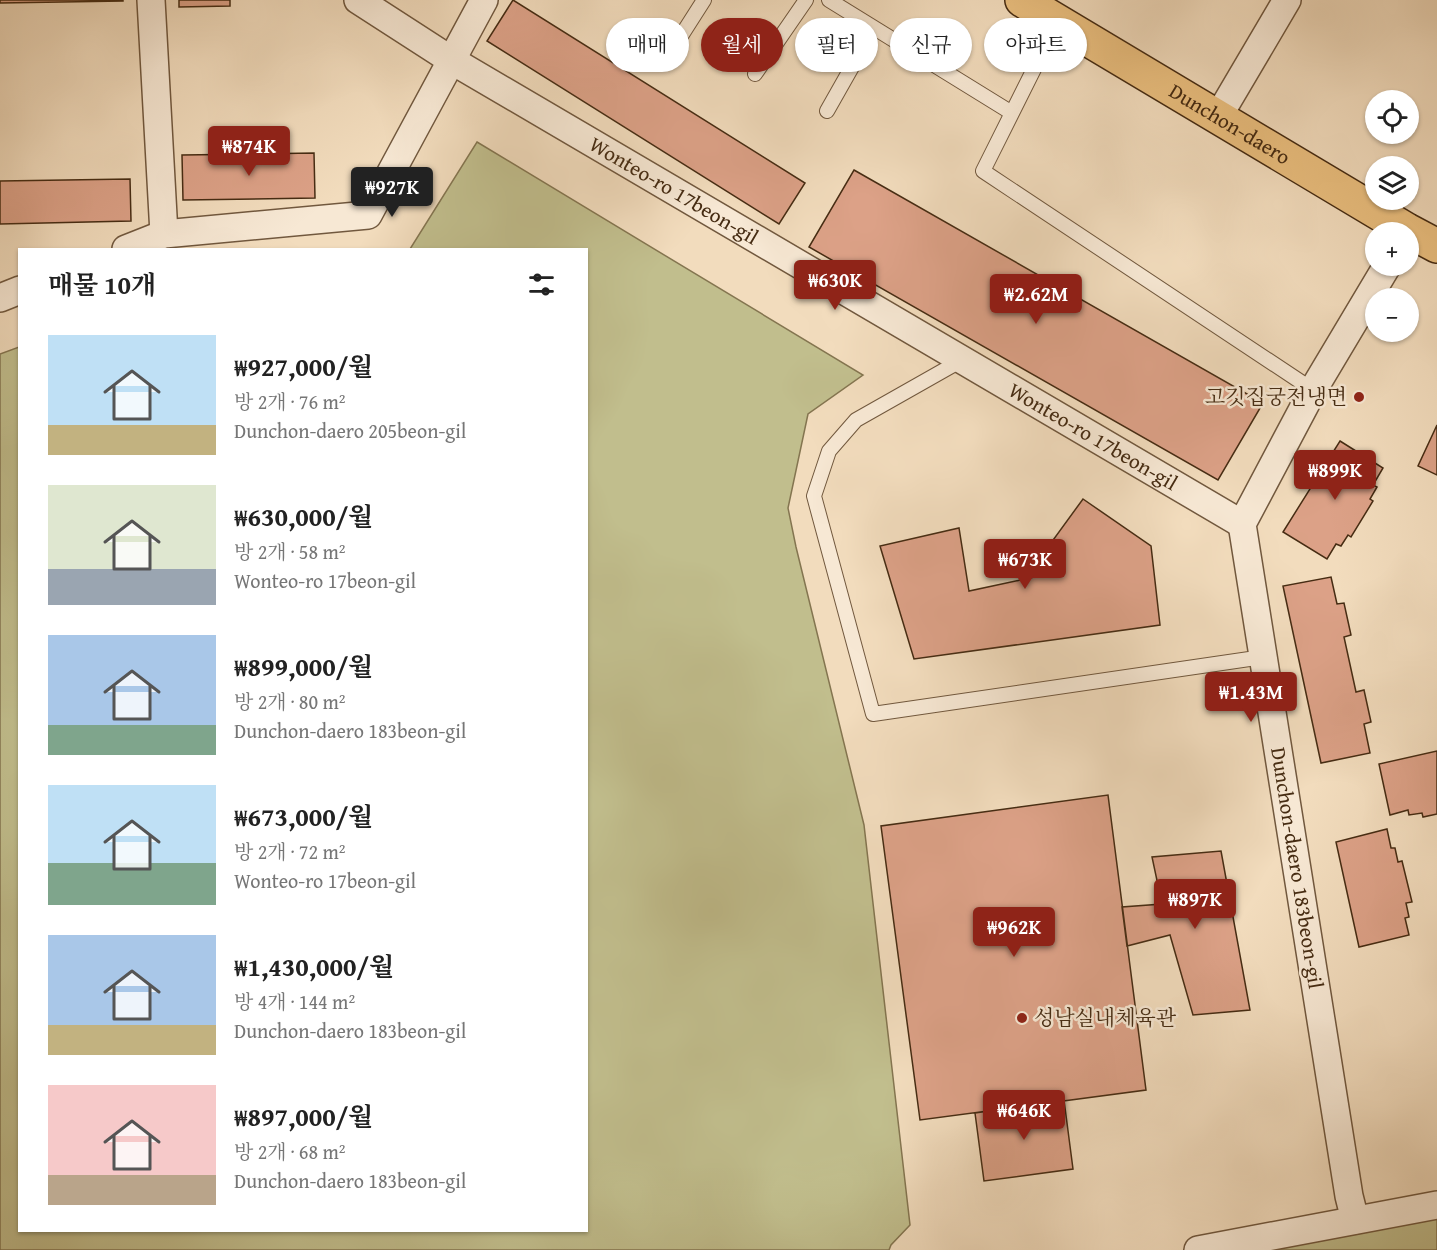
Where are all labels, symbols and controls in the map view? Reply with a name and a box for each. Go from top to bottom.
chip: 매매 [606,18,689,72]
chip: 월세 [701,18,783,72]
chip: 필터 [795,18,878,72]
chip: 신규 [890,18,972,72]
chip: 아파트 [984,18,1087,72]
street label: Dunchon-daero [1163,75,1297,172]
map controls [1365,90,1419,342]
button: locate [1365,90,1419,144]
pin: ₩874K [207,126,291,177]
street label: Wonteo-ro 17beon-gil [584,128,765,252]
text: ₩874K [222,131,276,160]
button: layers [1365,156,1419,210]
pin: ₩927K [350,167,434,218]
text: ₩927K [365,172,419,201]
button: + [1365,222,1419,276]
pin: ₩630K [793,260,877,311]
text: 매물 10개 [48,265,156,304]
text: ₩630K [808,265,862,294]
icon: filters [525,268,558,301]
pin: ₩2.62M [987,274,1085,325]
text: ₩2.62M [1004,279,1068,308]
button: − [1365,288,1419,342]
text: ₩927,000/월 [234,347,373,386]
icon: home [96,359,168,431]
street label: Wonteo-ro 17beon-gil [1003,374,1184,498]
place label: 고깃집궁전냉면 [1205,381,1347,412]
text: 방 2개 · 76 m² [234,387,346,416]
marker: 고깃집궁전냉면 [1352,390,1366,404]
text: Dunchon-daero 205beon-gil [234,416,466,445]
pin: ₩899K [1293,450,1377,501]
text: ₩899K [1308,455,1362,484]
text: ₩630,000/월 [234,497,373,536]
icon: home [96,509,168,581]
text: 방 2개 · 58 m² [234,537,346,566]
pin: ₩673K [983,539,1067,590]
text: ₩673K [998,544,1052,573]
text: Wonteo-ro 17beon-gil [234,566,416,595]
text: ₩899,000/월 [234,647,373,686]
icon: home [96,659,168,731]
pin: ₩1.43M [1202,672,1300,723]
text: ₩1.43M [1219,677,1283,706]
text: 방 2개 · 80 m² [234,687,346,716]
text: Dunchon-daero 183beon-gil [234,716,466,745]
street label: Dunchon-daero 183beon-gil [1263,745,1332,991]
text: ₩673,000/월 [234,797,373,836]
icon: home [96,809,168,881]
text: 방 2개 · 72 m² [234,837,346,866]
text: Wonteo-ro 17beon-gil [234,866,416,895]
pin: ₩897K [1153,879,1237,930]
text: ₩897K [1168,884,1222,913]
pin: ₩962K [972,907,1056,958]
text: ₩962K [987,912,1041,941]
text: ₩1,430,000/월 [234,947,394,986]
icon: home [96,959,168,1031]
text: 방 4개 · 144 m² [234,987,355,1016]
place label: 성남실내체육관 [1034,1002,1177,1033]
marker: 성남실내체육관 [1015,1011,1029,1025]
text: Dunchon-daero 183beon-gil [234,1016,466,1045]
pin: ₩646K [982,1090,1066,1141]
text: ₩646K [997,1095,1051,1124]
text: ₩897,000/월 [234,1097,373,1136]
icon: home [96,1109,168,1181]
text: 방 2개 · 68 m² [234,1137,346,1166]
text: Dunchon-daero 183beon-gil [234,1166,466,1195]

